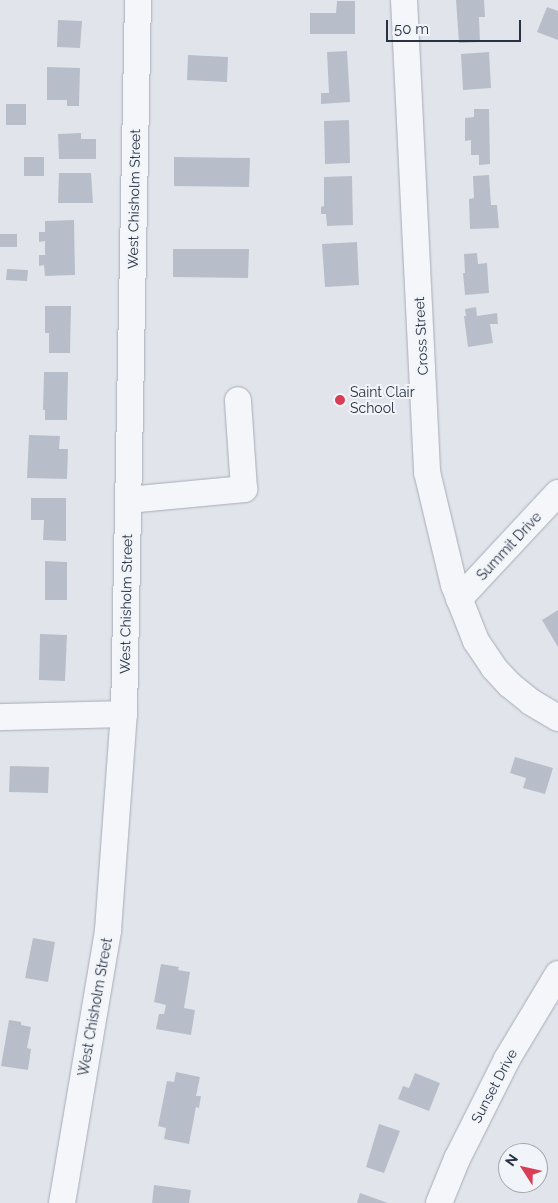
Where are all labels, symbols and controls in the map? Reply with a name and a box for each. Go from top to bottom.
scale bar [388,10,523,42]
text: 50 m [394,20,429,38]
street label: West Chisholm Street [124,129,144,269]
street label: Cross Street [411,296,431,376]
place label: Saint Clair School [350,384,415,417]
marker: Saint Clair School [334,394,346,406]
street label: Summit Drive [473,508,545,584]
street label: West Chisholm Street [116,534,136,674]
street label: West Chisholm Street [75,937,115,1077]
street label: Sunset Drive [467,1046,521,1126]
north arrow [498,1143,548,1193]
text: N [502,1151,521,1169]

